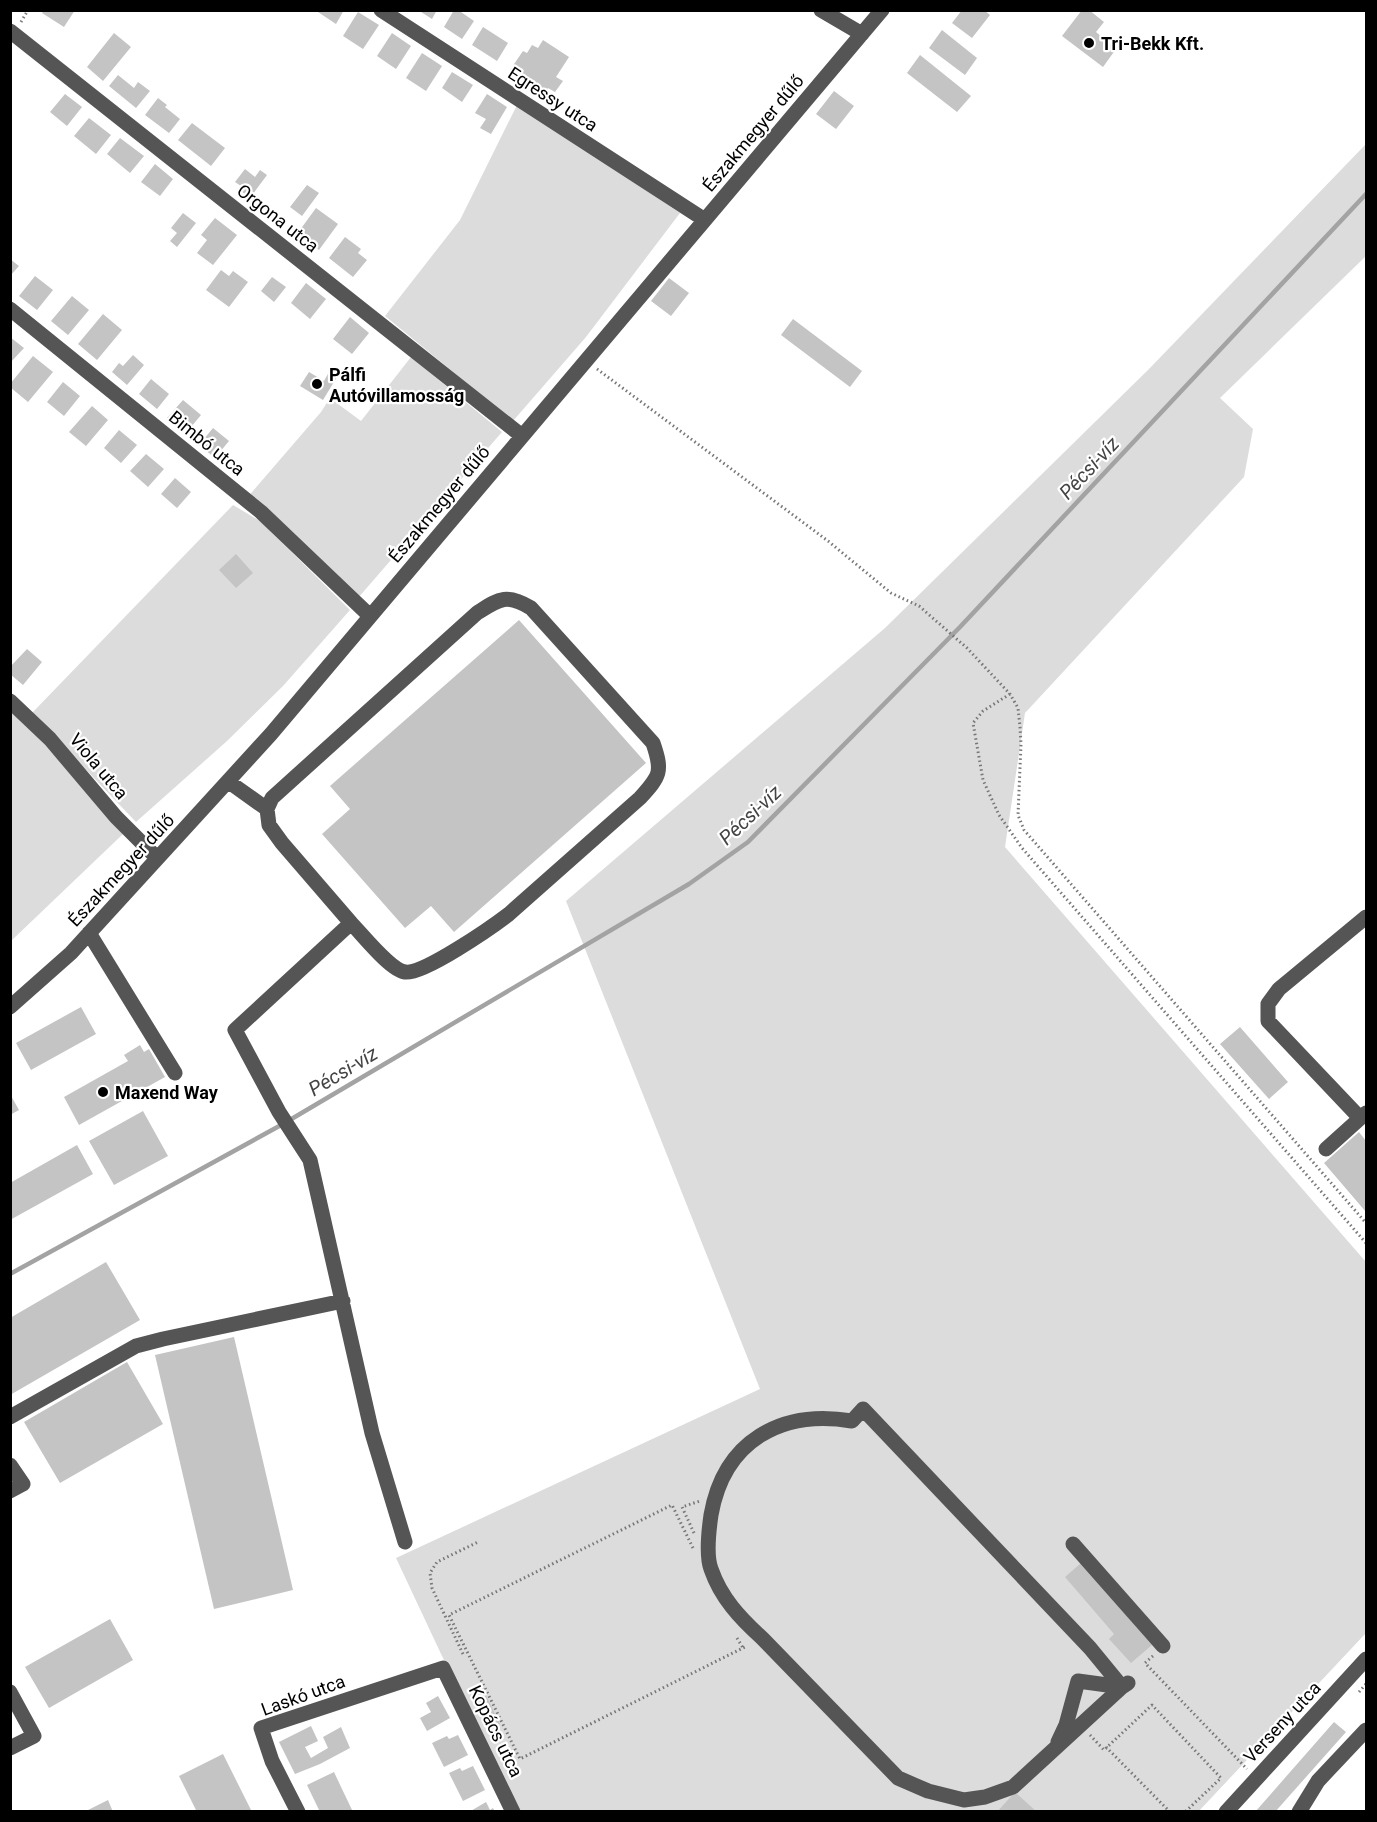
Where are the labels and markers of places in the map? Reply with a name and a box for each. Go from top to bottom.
place label: Tri-Bekk Kft. [1101,33,1204,54]
marker: Tri-Bekk Kft. [1082,36,1096,50]
place label: Pálfi Autóvillamosság [329,364,464,406]
marker: Pálfi Autóvillamosság [310,377,324,391]
place label: Maxend Way [115,1082,219,1103]
marker: Maxend Way [96,1085,110,1099]

